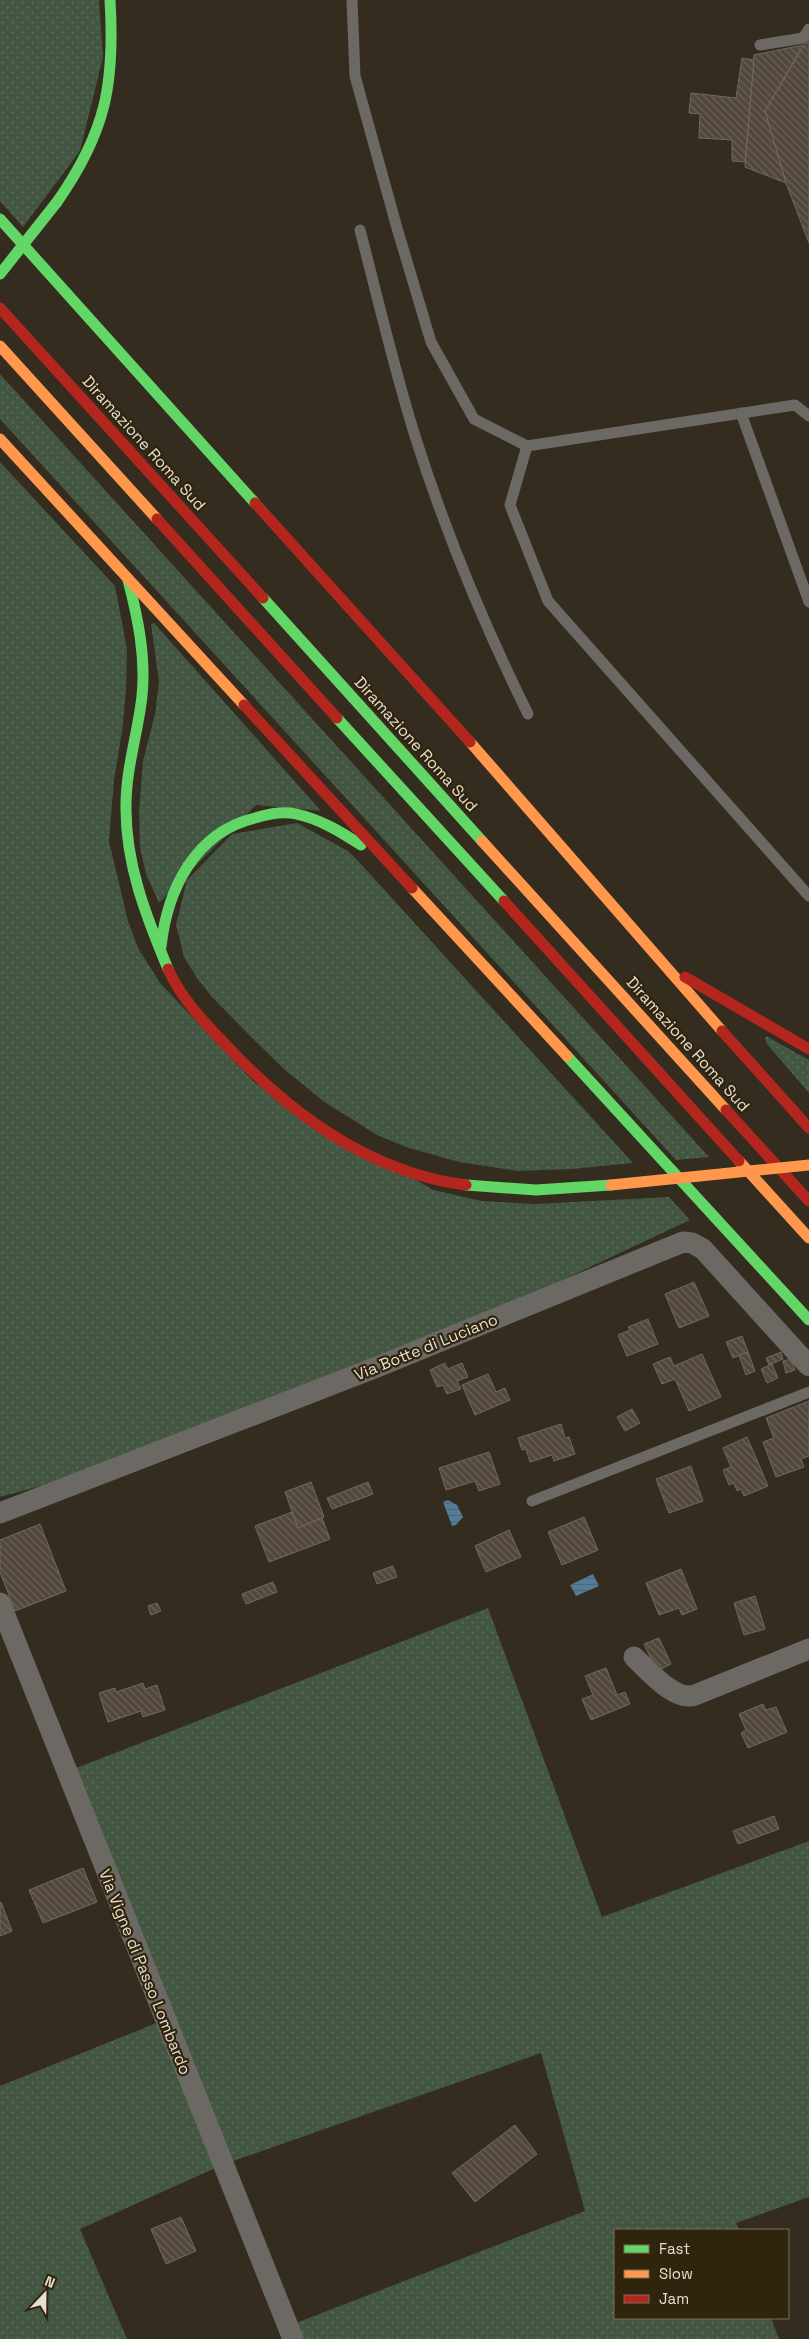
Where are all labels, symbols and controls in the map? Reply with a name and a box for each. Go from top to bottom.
street label: Diramazione Roma Sud [78,371,210,515]
street label: Diramazione Roma Sud [350,672,482,816]
street label: Diramazione Roma Sud [622,972,754,1116]
street label: Via Botte di Luciano [351,1309,501,1385]
street label: Via Vigne di Passo Lombardo [94,1866,196,2078]
legend [614,2229,789,2319]
text: Fast [659,2239,690,2258]
text: Slow [659,2264,693,2283]
north arrow [20,2269,70,2319]
text: N [42,2272,58,2292]
text: Jam [659,2289,689,2308]

